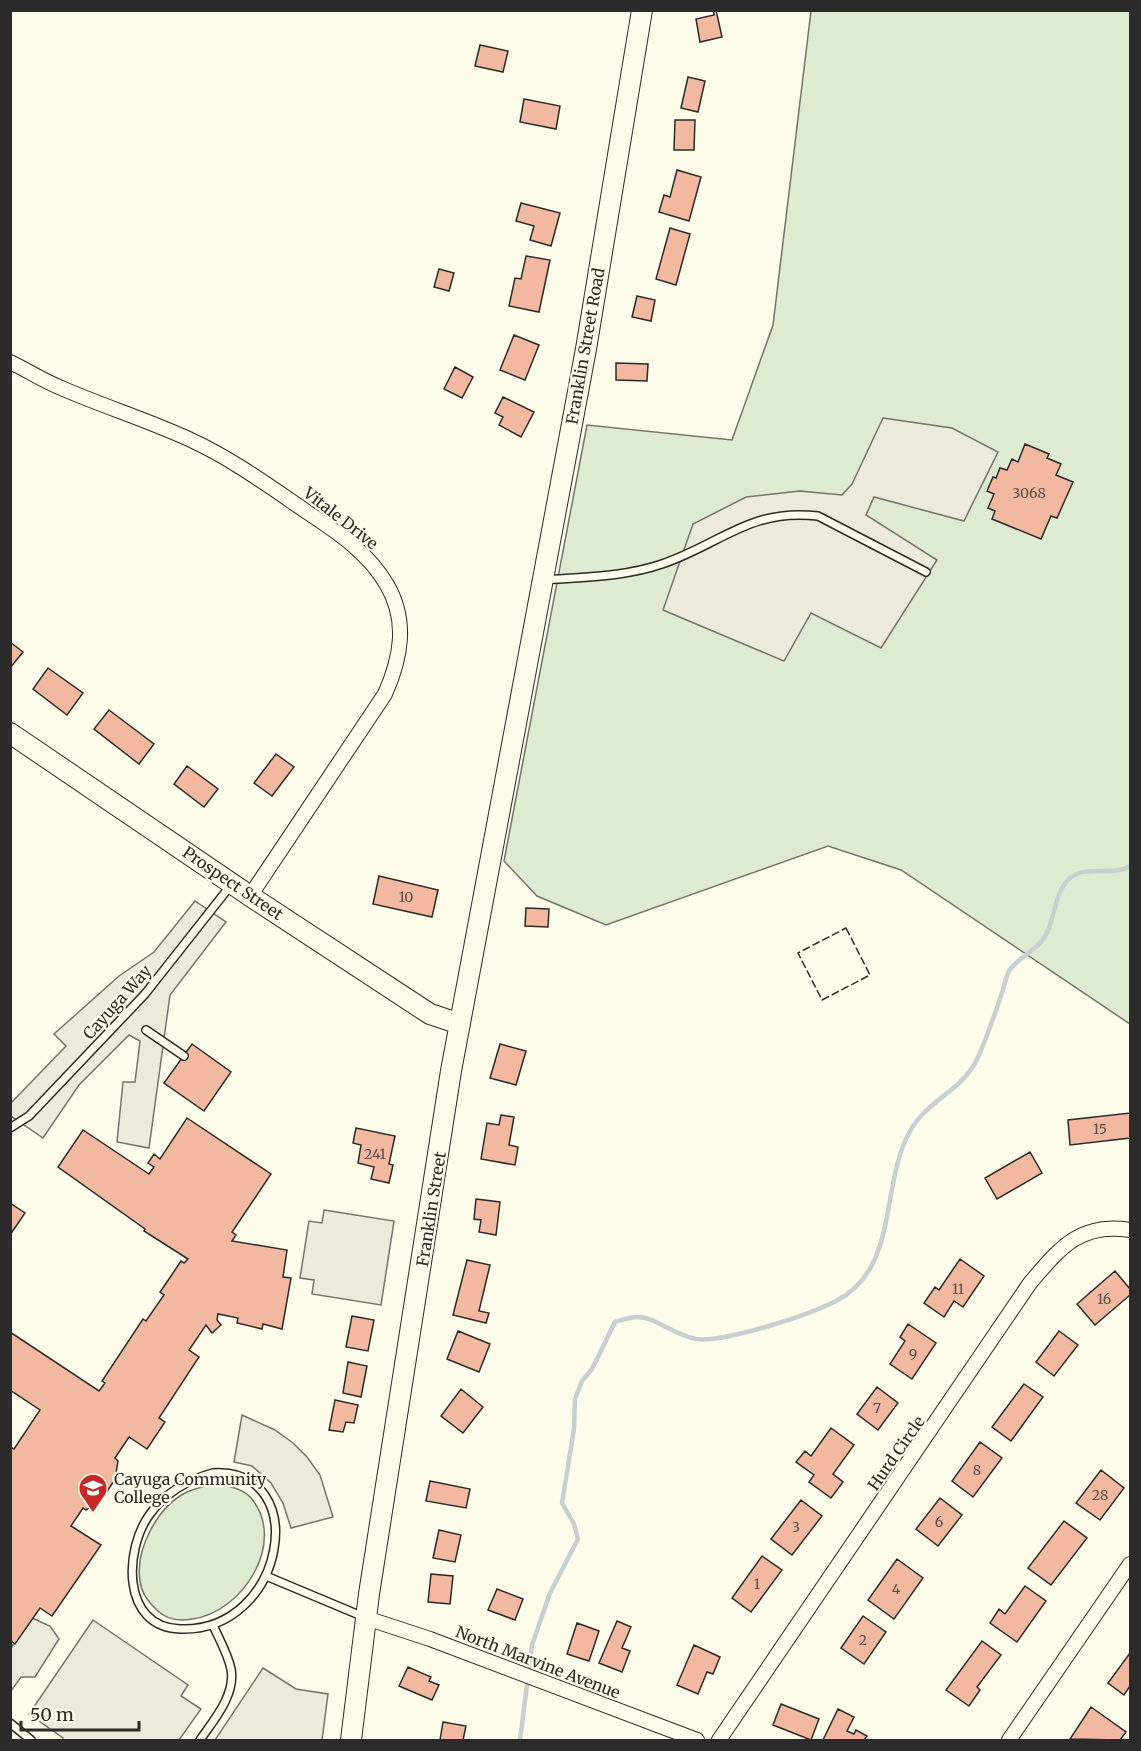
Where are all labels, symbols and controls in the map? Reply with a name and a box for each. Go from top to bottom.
street label: Franklin Street Road [561,266,609,426]
street label: Vitale Drive [299,482,382,553]
house number: 3068 [1012,484,1046,502]
street label: Prospect Street [179,842,288,924]
house number: 10 [399,888,413,906]
street label: Cayuga Way [78,960,156,1043]
house number: 15 [1093,1120,1107,1138]
house number: 241 [364,1145,386,1163]
street label: Franklin Street [412,1149,450,1268]
house number: 11 [952,1280,964,1298]
house number: 16 [1097,1290,1111,1308]
house number: 9 [909,1345,917,1363]
house number: 7 [873,1399,881,1417]
street label: Hurd Circle [863,1412,929,1494]
house number: 8 [973,1461,981,1479]
place label: Cayuga Community College [114,1469,267,1507]
school or university icon: Cayuga Community College [77,1472,109,1514]
house number: 28 [1092,1486,1108,1504]
house number: 6 [935,1513,943,1531]
house number: 3 [792,1518,800,1536]
house number: 1 [754,1575,760,1593]
house number: 4 [892,1580,901,1598]
street label: North Marvine Avenue [453,1621,623,1703]
house number: 2 [859,1631,867,1649]
scale bar [21,1694,140,1732]
text: 50 m [30,1703,74,1726]

